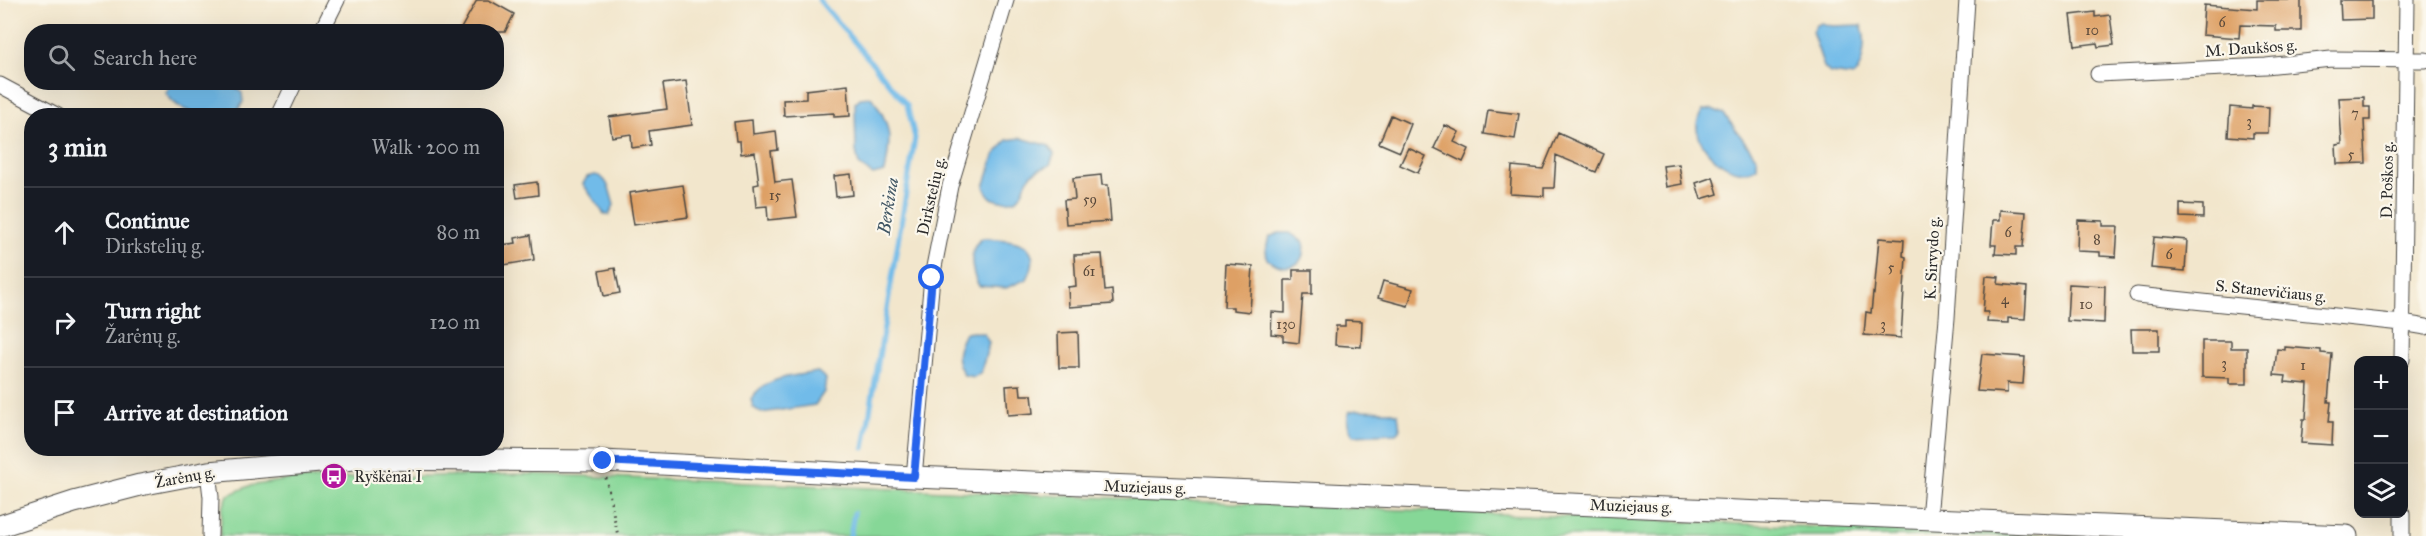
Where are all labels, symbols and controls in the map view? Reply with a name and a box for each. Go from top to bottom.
house number: 6 [2218,14,2226,31]
house number: 10 [2085,22,2099,39]
search box [24,24,504,90]
street label: M. Daukšos g. [2204,35,2298,62]
icon: search [45,41,78,74]
text: Search here [93,44,197,71]
house number: 7 [2351,105,2359,122]
house number: 3 [2246,113,2252,130]
text: 3 min [48,131,107,163]
text: Walk · 200 m [372,135,480,159]
street label: D. Poškos g. [2377,141,2398,219]
house number: 5 [2348,146,2355,163]
street label: Dirkstelių g. [913,155,950,237]
water label: Berkina [872,175,903,237]
house number: 15 [769,187,781,204]
house number: 59 [1083,191,1097,208]
text: Continue [105,207,190,234]
icon: ahead [48,216,81,249]
street label: K. Sirvydo g. [1920,216,1945,300]
text: 80 m [437,220,480,244]
house number: 6 [2004,224,2012,241]
house number: 8 [2093,231,2101,248]
text: Dirkstelių g. [105,234,205,258]
house number: 6 [2165,246,2173,263]
house number: 5 [1888,259,1895,276]
house number: 61 [1083,263,1096,280]
route start [918,264,944,290]
street label: S. Stanevičiaus g. [2215,276,2327,307]
house number: 4 [2001,291,2010,308]
house number: 10 [2079,296,2093,313]
text: Turn right [105,297,201,324]
icon: right [48,306,81,339]
text: 120 m [429,310,480,334]
house number: 130 [1276,316,1296,333]
house number: 3 [1880,316,1886,333]
text: Žarėnų g. [105,324,181,348]
house number: 3 [2221,355,2227,372]
map controls [2354,356,2408,518]
button: + [2354,356,2408,410]
house number: 1 [2300,357,2306,374]
icon: arrive [48,396,81,429]
text: Arrive at destination [105,399,288,426]
button: − [2354,410,2408,464]
route end [589,447,615,473]
street label: Žarėnų g. [153,460,217,493]
bus stop icon: Ryškėnai I [319,461,349,491]
button: layers [2354,464,2408,518]
place label: Ryškėnai I [354,467,422,486]
street label: Muziejaus g. [1103,476,1187,499]
street label: Muziejaus g. [1589,495,1673,518]

